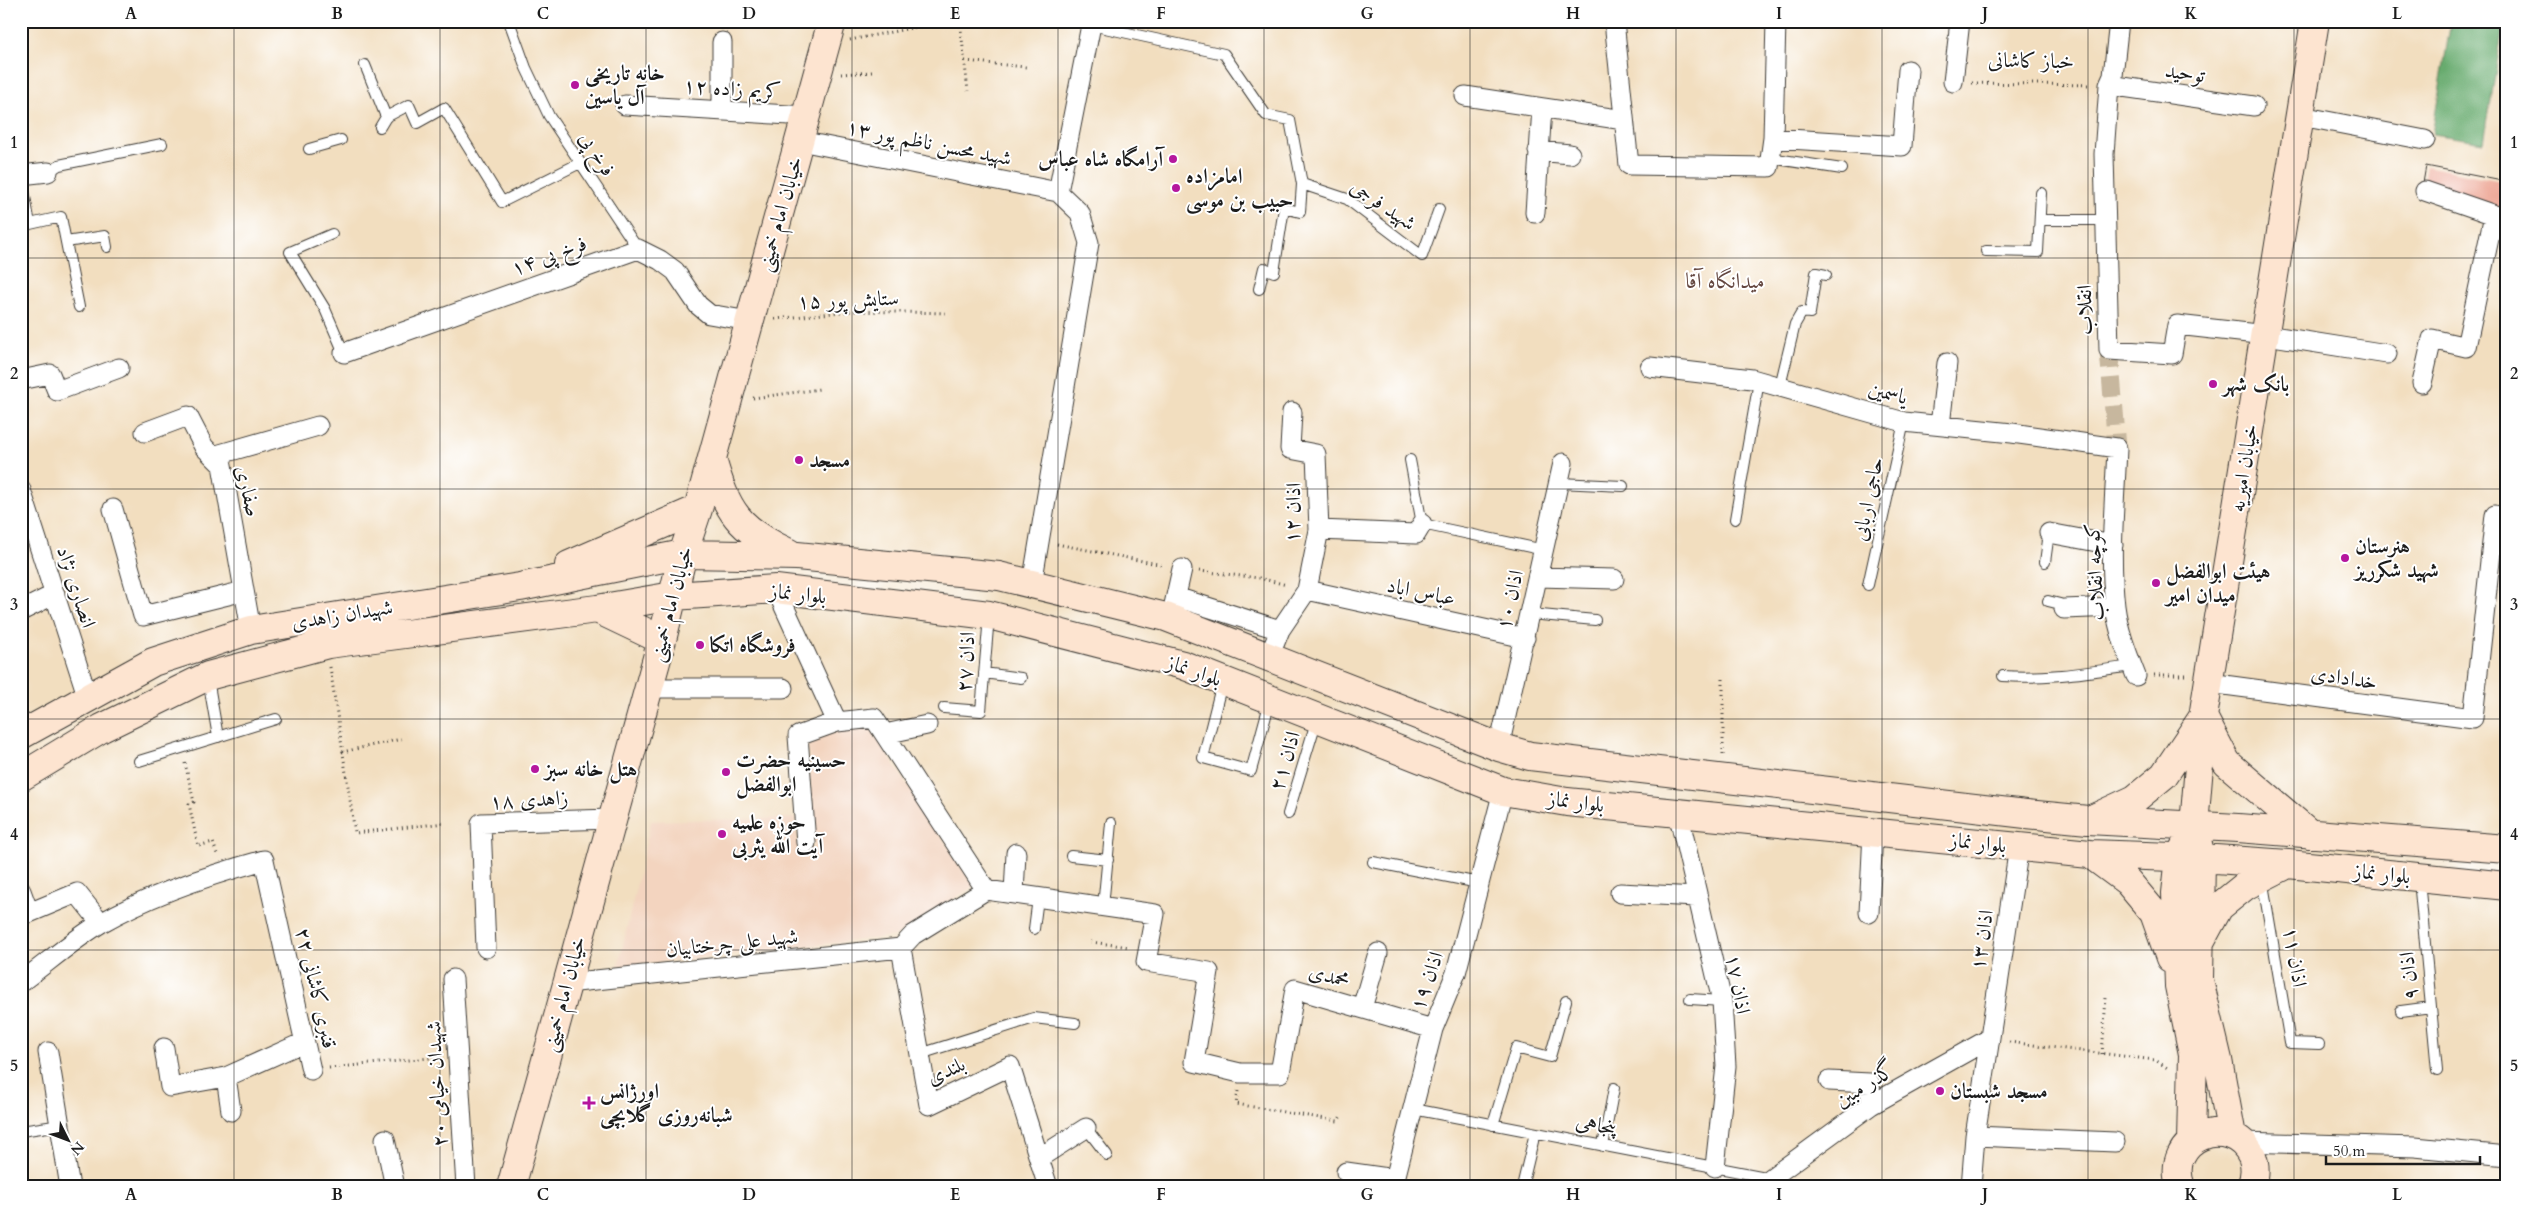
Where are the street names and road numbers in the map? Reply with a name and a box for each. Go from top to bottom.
street label: خباز کاشانی [1988,46,2074,76]
street label: توحید [2163,56,2208,90]
street label: کریم زاده ۱۲ [682,71,782,110]
street label: شهید محسن ناظم پور ۱۳ [843,113,1014,178]
street label: فرخ پی [568,126,622,184]
street label: خیابان امام خمینی [750,153,813,276]
street label: شهید فرجی [1344,172,1422,238]
street label: فرخ پی ۱۴ [507,229,592,287]
street label: ستایش پور ۱۵ [796,284,900,316]
street label: انقلاب [2070,285,2100,335]
street label: یاسمین [1865,374,1912,412]
street label: خیابان امیریه [2223,422,2265,514]
street label: حاجی اربابی [1845,454,1891,544]
street label: صفاری [228,462,268,520]
street label: اذان ۱۲ [1277,482,1309,544]
street label: کوچه انقلاب [2078,522,2112,622]
street label: انصاری نژاد [49,543,103,631]
street label: خیابان امام خمینی [642,543,703,666]
street label: اذان ۱۰ [1489,567,1531,633]
street label: عباس اباد [1384,571,1458,613]
street label: بلوار نماز [766,576,828,611]
street label: شهیدان زاهدی [289,593,395,637]
street label: اذان ۲۷ [949,631,983,693]
street label: بلوار نماز [1160,647,1226,694]
street label: خدادادی [2309,659,2379,697]
street label: اذان ۲۱ [1262,728,1308,794]
street label: زاهدی ۱۸ [489,783,569,817]
street label: بلوار نماز [1544,784,1606,820]
street label: بلوار نماز [1946,825,2008,860]
street label: بلوار نماز [2350,856,2412,891]
street label: اذان ۱۳ [1963,908,2001,972]
street label: شهید علی چرختابیان [664,922,800,965]
street label: قنبری کاشانی ۲۲ [288,925,344,1051]
street label: اذان ۱۱ [2276,925,2314,989]
street label: خیابان امام خمینی [535,933,596,1056]
street label: اذان ۱۹ [1403,947,1451,1015]
street label: اذان ۹ [2392,951,2426,1001]
street label: اذان ۱۷ [1718,952,1758,1016]
street label: محمدی [1305,957,1353,995]
street label: شهیدان خیامی ۲۰ [419,1020,455,1148]
street label: بلندی [922,1050,970,1092]
street label: گذر مبین [1829,1054,1901,1115]
street label: پنجاهی [1573,1107,1620,1143]

